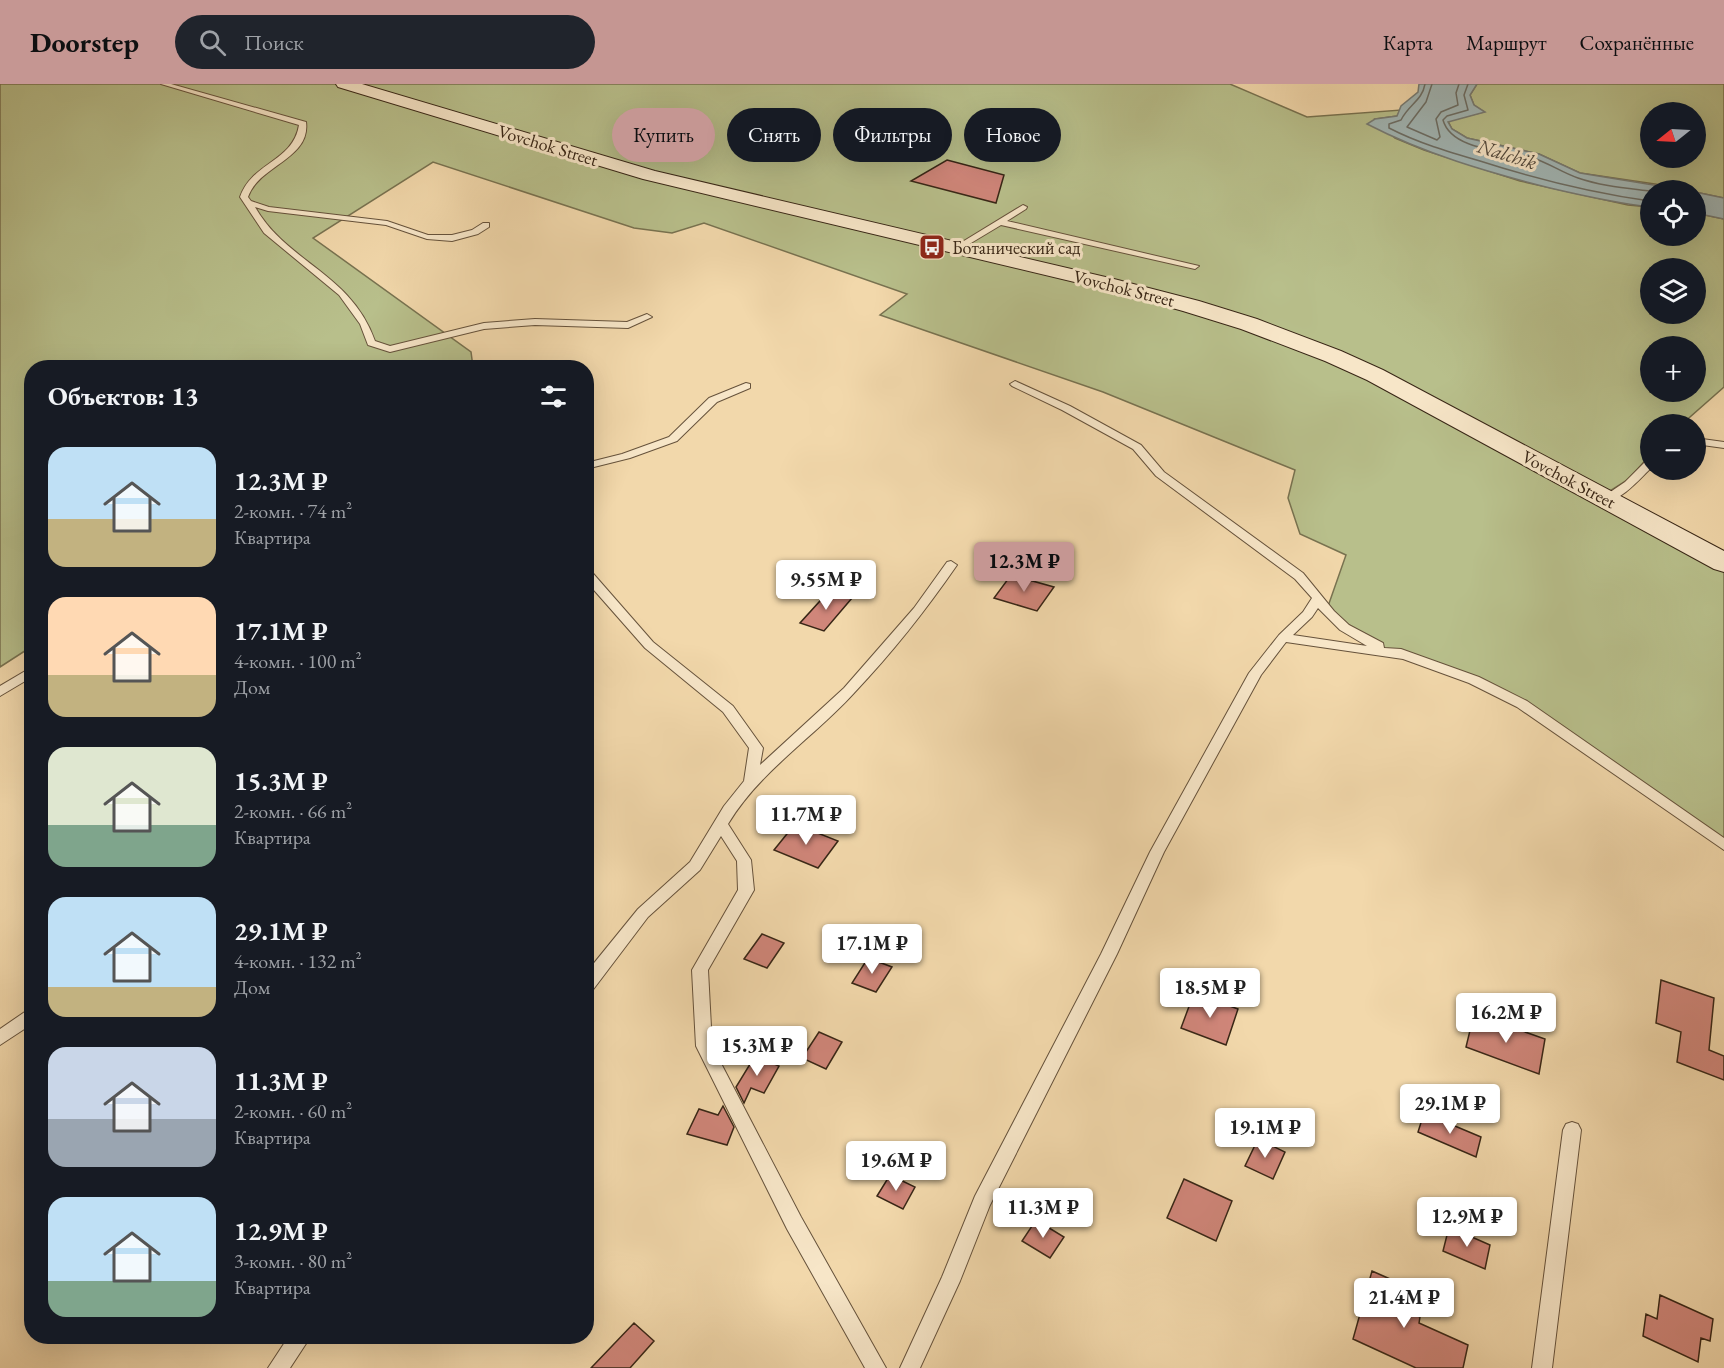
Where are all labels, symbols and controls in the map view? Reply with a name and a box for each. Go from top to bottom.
search box [175,15,595,69]
text: Doorstep [30,24,139,60]
icon: search [196,26,229,59]
text: Поиск [244,28,304,57]
text: Карта [1383,29,1433,56]
text: Маршрут [1466,29,1547,56]
text: Сохранённые [1580,29,1694,56]
north arrow [1640,102,1706,168]
map controls [1640,102,1706,480]
chip: Купить [612,108,715,162]
chip: Снять [727,108,821,162]
chip: Фильтры [833,108,952,162]
chip: Новое [964,108,1061,162]
street label: Vovchok Street [495,119,601,171]
water label: Nalchik [1473,132,1540,175]
button: locate [1640,180,1706,246]
bus stop icon: Ботанический сад [917,232,947,262]
place label: Ботанический сад [952,236,1081,259]
button: layers [1640,258,1706,324]
street label: Vovchok Street [1071,264,1177,312]
button: + [1640,336,1706,402]
text: Объектов: 13 [48,379,199,413]
icon: filters [537,380,570,413]
button: − [1640,414,1706,480]
street label: Vovchok Street [1518,445,1620,514]
text: 12.3M ₽ [234,464,328,498]
icon: home [96,471,168,543]
text: 2-комн. · 74 m² [234,498,352,524]
text: Квартира [234,524,311,550]
pin: 12.3M ₽ [969,542,1079,593]
text: 12.3M ₽ [988,548,1060,574]
pin: 9.55M ₽ [771,560,881,611]
text: 9.55M ₽ [790,566,862,592]
text: 17.1M ₽ [234,614,328,648]
icon: home [96,621,168,693]
text: 4-комн. · 100 m² [234,648,362,674]
text: Дом [234,674,270,700]
text: 15.3M ₽ [234,764,328,798]
icon: home [96,771,168,843]
pin: 11.7M ₽ [751,795,861,846]
text: 2-комн. · 66 m² [234,798,352,824]
text: 11.7M ₽ [770,801,842,827]
text: Квартира [234,824,311,850]
text: 29.1M ₽ [234,914,328,948]
icon: home [96,921,168,993]
pin: 17.1M ₽ [817,924,927,975]
text: 17.1M ₽ [836,930,908,956]
text: 4-комн. · 132 m² [234,948,362,974]
pin: 18.5M ₽ [1155,968,1265,1019]
text: Дом [234,974,270,1000]
text: 18.5M ₽ [1174,974,1246,1000]
pin: 16.2M ₽ [1451,993,1561,1044]
text: 16.2M ₽ [1470,999,1542,1025]
pin: 15.3M ₽ [702,1026,812,1077]
text: 15.3M ₽ [721,1032,793,1058]
text: 11.3M ₽ [234,1064,328,1098]
icon: home [96,1071,168,1143]
pin: 29.1M ₽ [1395,1084,1505,1135]
text: 29.1M ₽ [1414,1090,1486,1116]
text: 2-комн. · 60 m² [234,1098,352,1124]
pin: 19.1M ₽ [1210,1108,1320,1159]
text: 19.1M ₽ [1229,1114,1301,1140]
text: Квартира [234,1124,311,1150]
pin: 19.6M ₽ [841,1141,951,1192]
text: 19.6M ₽ [860,1147,932,1173]
pin: 11.3M ₽ [988,1188,1098,1239]
text: 11.3M ₽ [1007,1194,1079,1220]
pin: 12.9M ₽ [1412,1197,1522,1248]
text: 12.9M ₽ [1431,1203,1503,1229]
text: 12.9M ₽ [234,1214,328,1248]
icon: home [96,1221,168,1293]
text: 3-комн. · 80 m² [234,1248,352,1274]
text: Квартира [234,1274,311,1300]
pin: 21.4M ₽ [1349,1278,1459,1329]
text: 21.4M ₽ [1368,1284,1440,1310]

